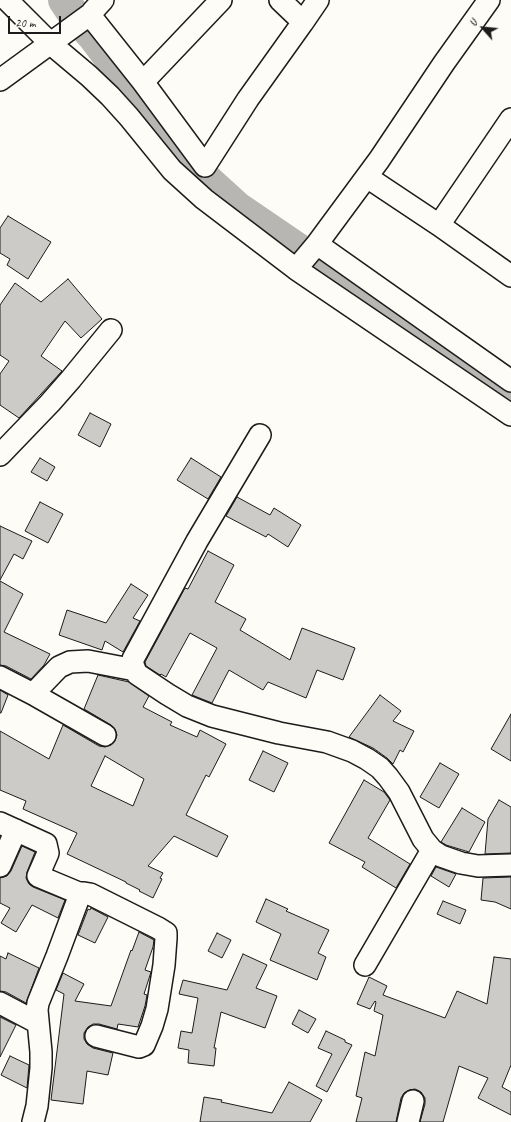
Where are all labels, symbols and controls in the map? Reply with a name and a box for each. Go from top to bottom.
scale bar [10,8,63,34]
north arrow [463,8,503,48]
text: 20 m [15,15,35,31]
text: U [465,17,480,28]

